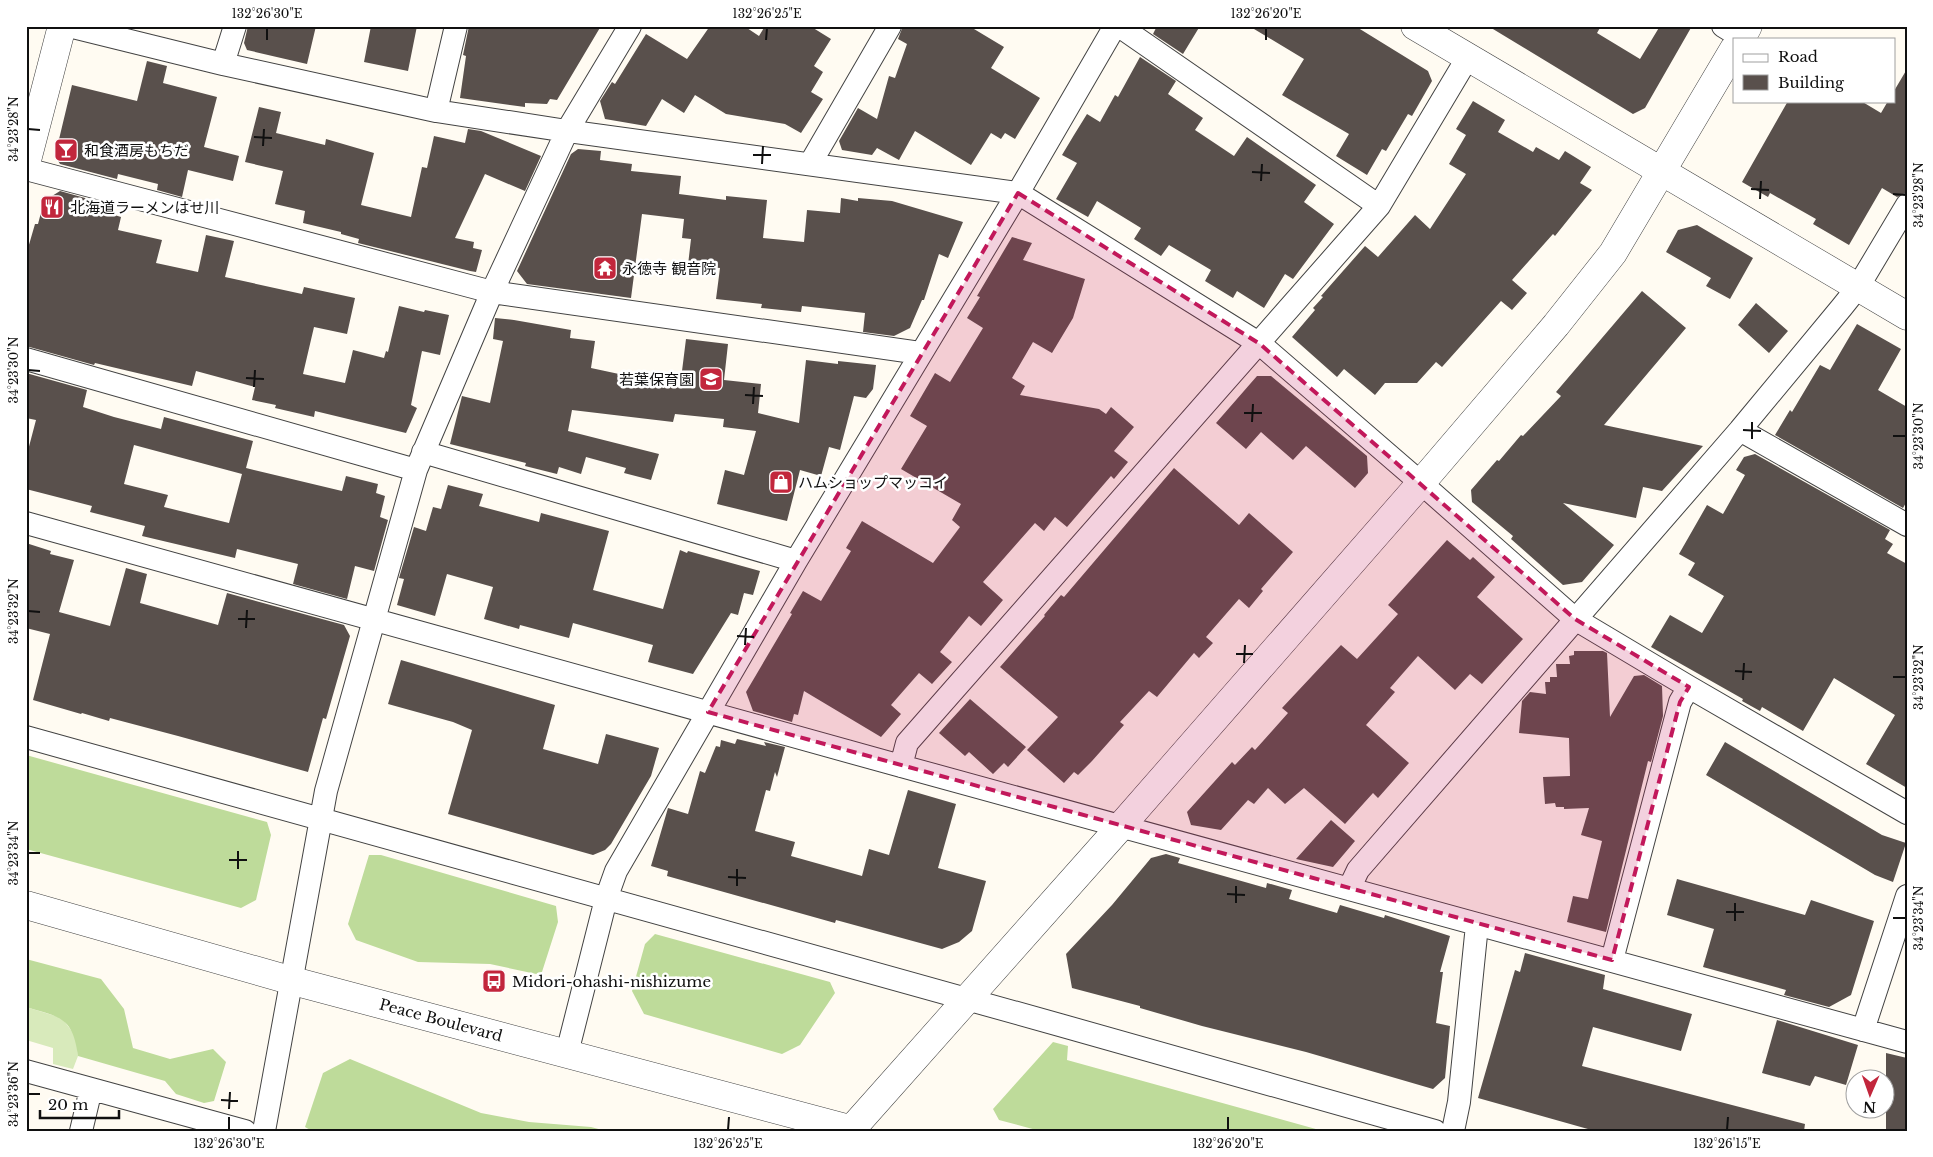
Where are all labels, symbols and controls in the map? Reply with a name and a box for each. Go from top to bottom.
text: 132°26'30"E [231,6,303,21]
text: 132°26'25"E [732,6,802,21]
text: 132°26'20"E [1230,6,1302,21]
legend [1733,38,1896,102]
text: Road [1778,47,1818,66]
text: Building [1778,73,1845,92]
text: 34°23'28"N [6,96,21,162]
bar icon: 和食酒房もちだ [53,137,79,163]
place label: 和食酒房もちだ [84,141,189,160]
text: 34°23'28"N [1911,162,1926,228]
restaurant icon: 北海道ラーメンはせ川 [39,194,65,220]
place label: 北海道ラーメンはせ川 [70,198,219,217]
temple icon: 永徳寺 観音院 [592,255,618,281]
place label: 永徳寺 観音院 [622,259,716,278]
text: 34°23'30"N [6,336,21,403]
school or university icon: 若葉保育園 [698,366,724,392]
place label: 若葉保育園 [619,370,694,389]
text: 34°23'30"N [1911,402,1926,469]
shop icon: ハムショップマッコイ [768,469,794,495]
place label: ハムショップマッコイ [798,473,948,492]
text: 34°23'32"N [6,578,21,644]
text: 34°23'32"N [1911,644,1926,710]
text: 34°23'34"N [6,820,21,886]
text: 34°23'34"N [1911,885,1926,951]
bus stop icon: Midori-ohashi-nishizume [481,968,507,994]
place label: Midori-ohashi-nishizume [512,972,711,991]
street label: Peace Boulevard [377,994,505,1046]
text: 34°23'36"N [6,1061,21,1127]
north arrow [1846,1070,1896,1120]
scale bar [40,1087,119,1119]
text: 20 m [48,1095,88,1114]
text: N [1863,1098,1876,1116]
text: 132°26'30"E [193,1136,265,1151]
text: 132°26'25"E [693,1136,763,1151]
text: 132°26'20"E [1192,1136,1264,1151]
text: 132°26'15"E [1693,1136,1761,1151]

